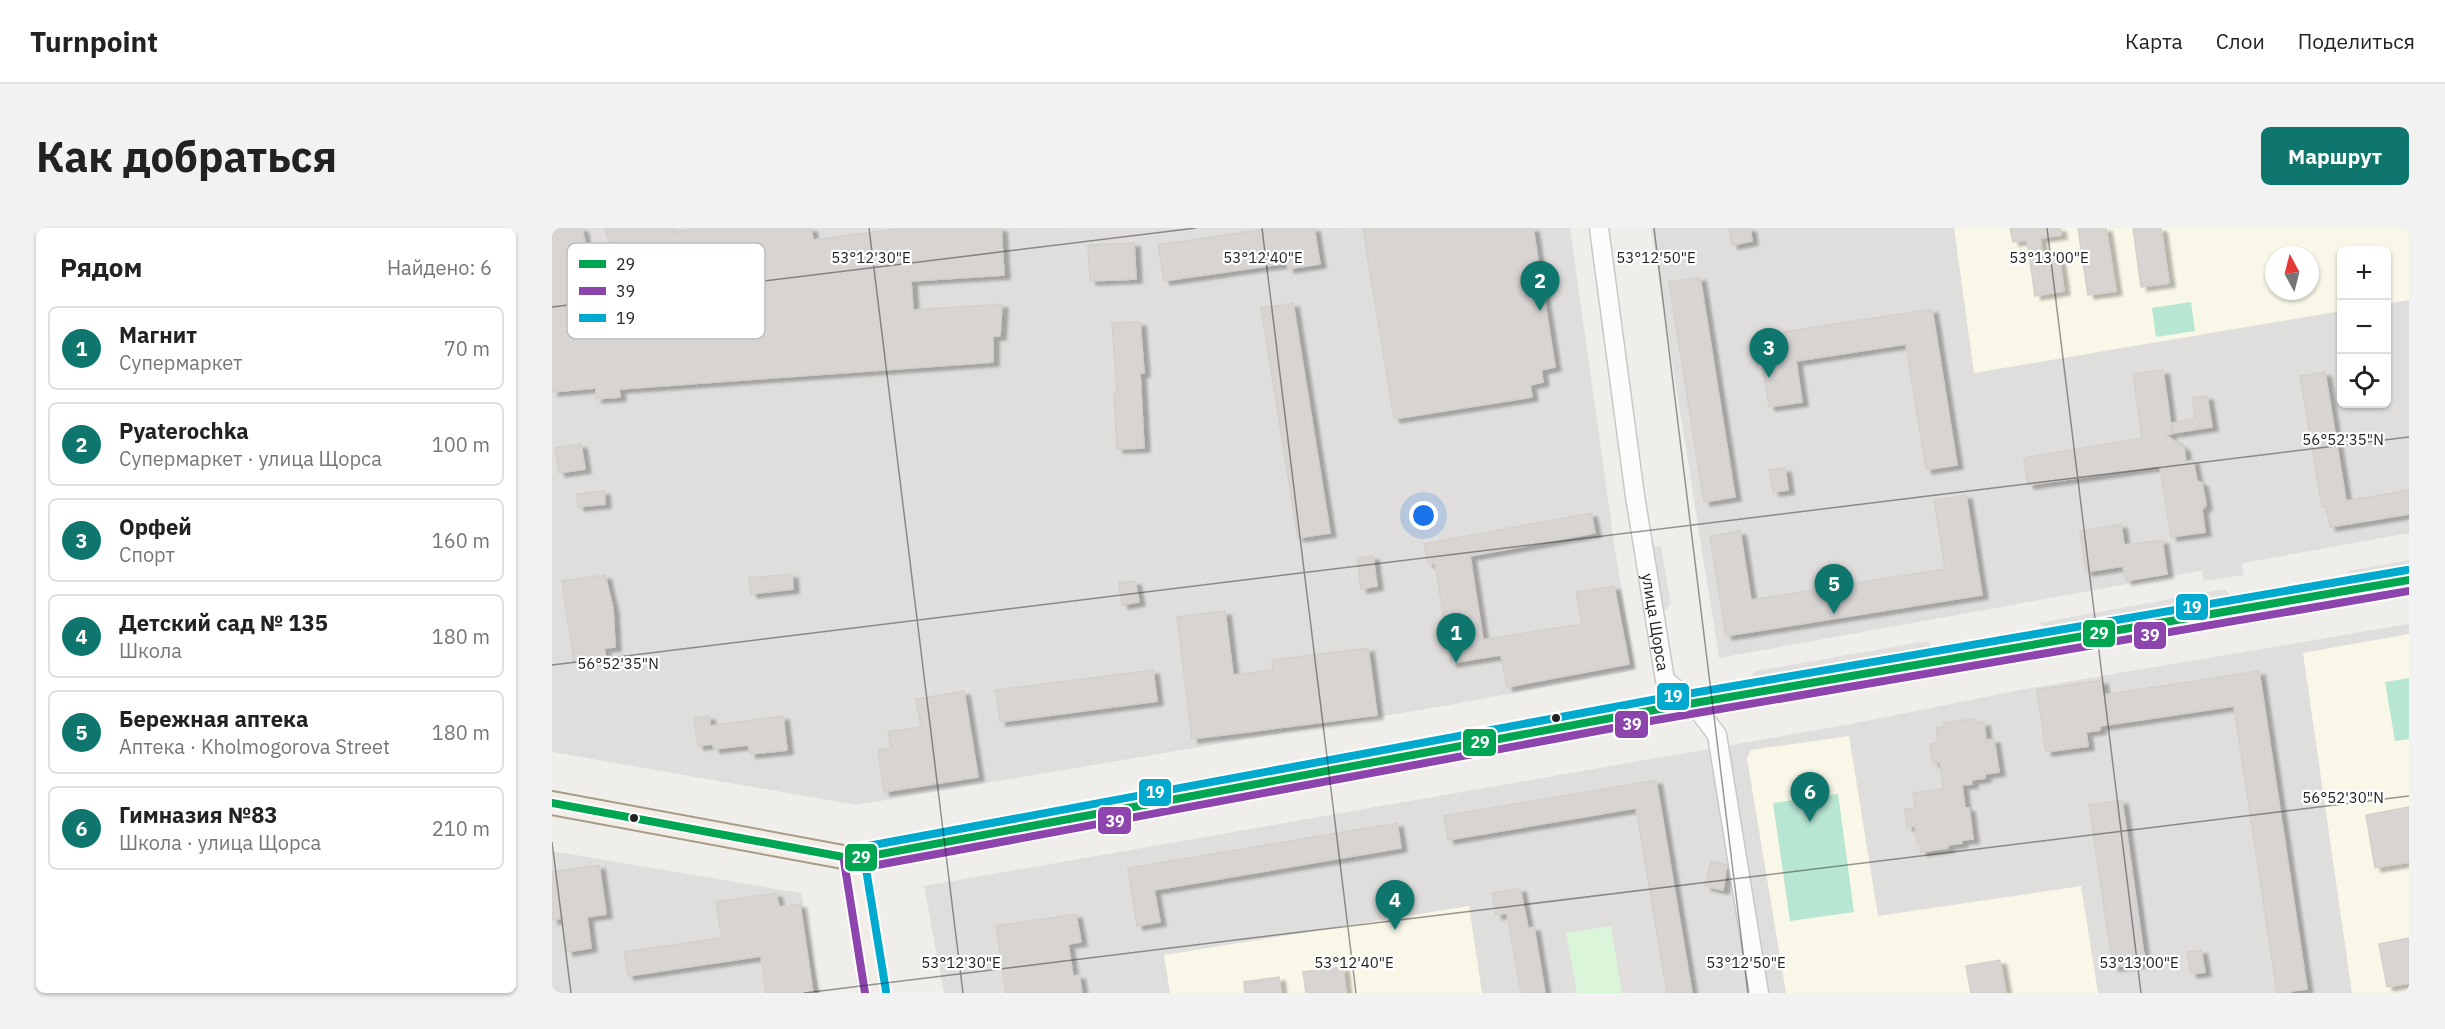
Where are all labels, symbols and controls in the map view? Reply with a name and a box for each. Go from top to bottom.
text: Turnpoint [30,23,158,60]
text: Карта [2125,27,2183,55]
text: Слои [2216,27,2265,55]
text: Поделиться [2298,27,2415,55]
button: Маршрут [2261,127,2409,185]
text: Как добраться [36,129,337,184]
legend [567,243,765,339]
north arrow [2265,246,2319,300]
map controls [2337,246,2391,408]
button: + [2337,246,2391,300]
text: 53°12'30"E [831,248,911,267]
text: 53°12'40"E [1223,248,1303,267]
text: 53°12'50"E [1616,248,1696,267]
text: 53°13'00"E [2009,248,2089,267]
text: Рядом [60,250,142,284]
text: Найдено: 6 [387,254,492,281]
text: 29 [616,254,635,274]
pin: 2 [1520,262,1560,311]
text: 39 [616,281,635,301]
button: − [2337,300,2391,354]
text: 19 [616,308,635,328]
text: Магнит [119,320,197,349]
pin: 3 [1750,328,1788,378]
text: 1 [76,335,88,362]
text: 70 m [444,335,490,362]
text: Супермаркет [119,349,242,376]
button: locate [2337,354,2391,408]
text: Pyaterochka [119,416,249,445]
text: 56°52'35"N [2302,430,2384,449]
text: 2 [76,431,88,458]
text: 100 m [432,431,490,458]
text: Супермаркет · улица Щорса [119,445,382,472]
your location [1409,501,1438,530]
text: Орфей [119,512,192,541]
text: 3 [76,527,88,554]
text: 160 m [432,527,490,554]
text: Спорт [119,541,175,568]
pin: 5 [1814,564,1854,614]
street label: улица Щорса [1638,572,1673,673]
line badge: 19 [2175,593,2209,621]
text: 19 [2182,597,2202,617]
text: Детский сад № 135 [119,608,328,637]
pin: 1 [1436,614,1476,663]
line badge: 29 [2082,619,2116,648]
line badge: 39 [2133,621,2167,650]
text: 4 [76,623,88,650]
text: 180 m [432,623,490,650]
text: 29 [2089,623,2109,643]
text: 39 [2140,625,2160,645]
text: Школа [119,637,182,664]
text: 56°52'35"N [577,654,659,673]
line badge: 19 [1656,682,1690,711]
text: 19 [1663,686,1683,706]
text: Бережная аптека [119,704,308,733]
line badge: 39 [1614,710,1649,739]
unlabelled marker [1550,712,1562,724]
text: 39 [1622,714,1642,734]
text: 5 [76,719,88,746]
text: 180 m [432,719,490,746]
line badge: 29 [1462,728,1497,757]
text: 29 [1470,732,1490,752]
text: Аптека · Kholmogorova Street [119,733,390,760]
pin: 6 [1790,772,1830,822]
line badge: 19 [1138,778,1172,807]
text: 19 [1145,782,1165,802]
text: 56°52'30"N [2302,788,2384,807]
text: Гимназия №83 [119,800,278,829]
line badge: 39 [1097,806,1132,835]
text: 39 [1105,811,1125,831]
unlabelled marker [628,812,640,824]
text: 6 [76,815,88,842]
text: 210 m [432,815,490,842]
text: Школа · улица Щорса [119,829,321,856]
line badge: 29 [844,843,878,872]
text: 29 [851,847,871,867]
pin: 4 [1376,880,1414,930]
text: 53°12'30"E [921,953,1001,972]
text: 53°12'40"E [1314,953,1394,972]
text: 53°12'50"E [1706,953,1786,972]
text: 53°13'00"E [2099,953,2179,972]

